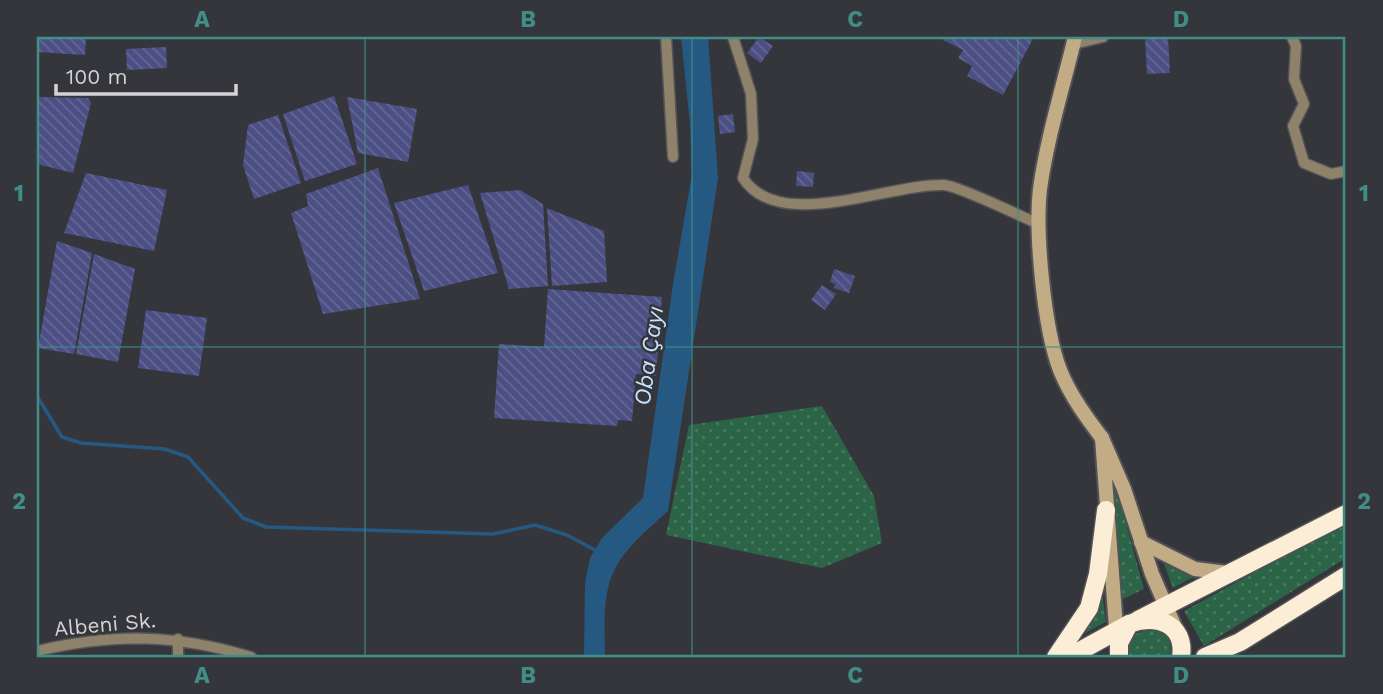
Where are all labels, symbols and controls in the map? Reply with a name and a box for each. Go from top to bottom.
text: A [194,6,210,33]
text: B [520,6,536,33]
text: C [847,6,863,33]
text: D [1173,6,1189,33]
scale bar [56,52,236,96]
text: 100 m [66,64,128,89]
text: 1 [14,180,24,207]
text: 1 [1359,180,1369,207]
water label: Oba Çayı [629,305,669,407]
text: 2 [12,488,26,515]
text: 2 [1357,488,1371,515]
street label: Albeni Sk. [53,607,157,641]
text: A [194,662,210,689]
text: B [520,662,536,689]
text: C [847,662,863,689]
text: D [1173,662,1189,689]

